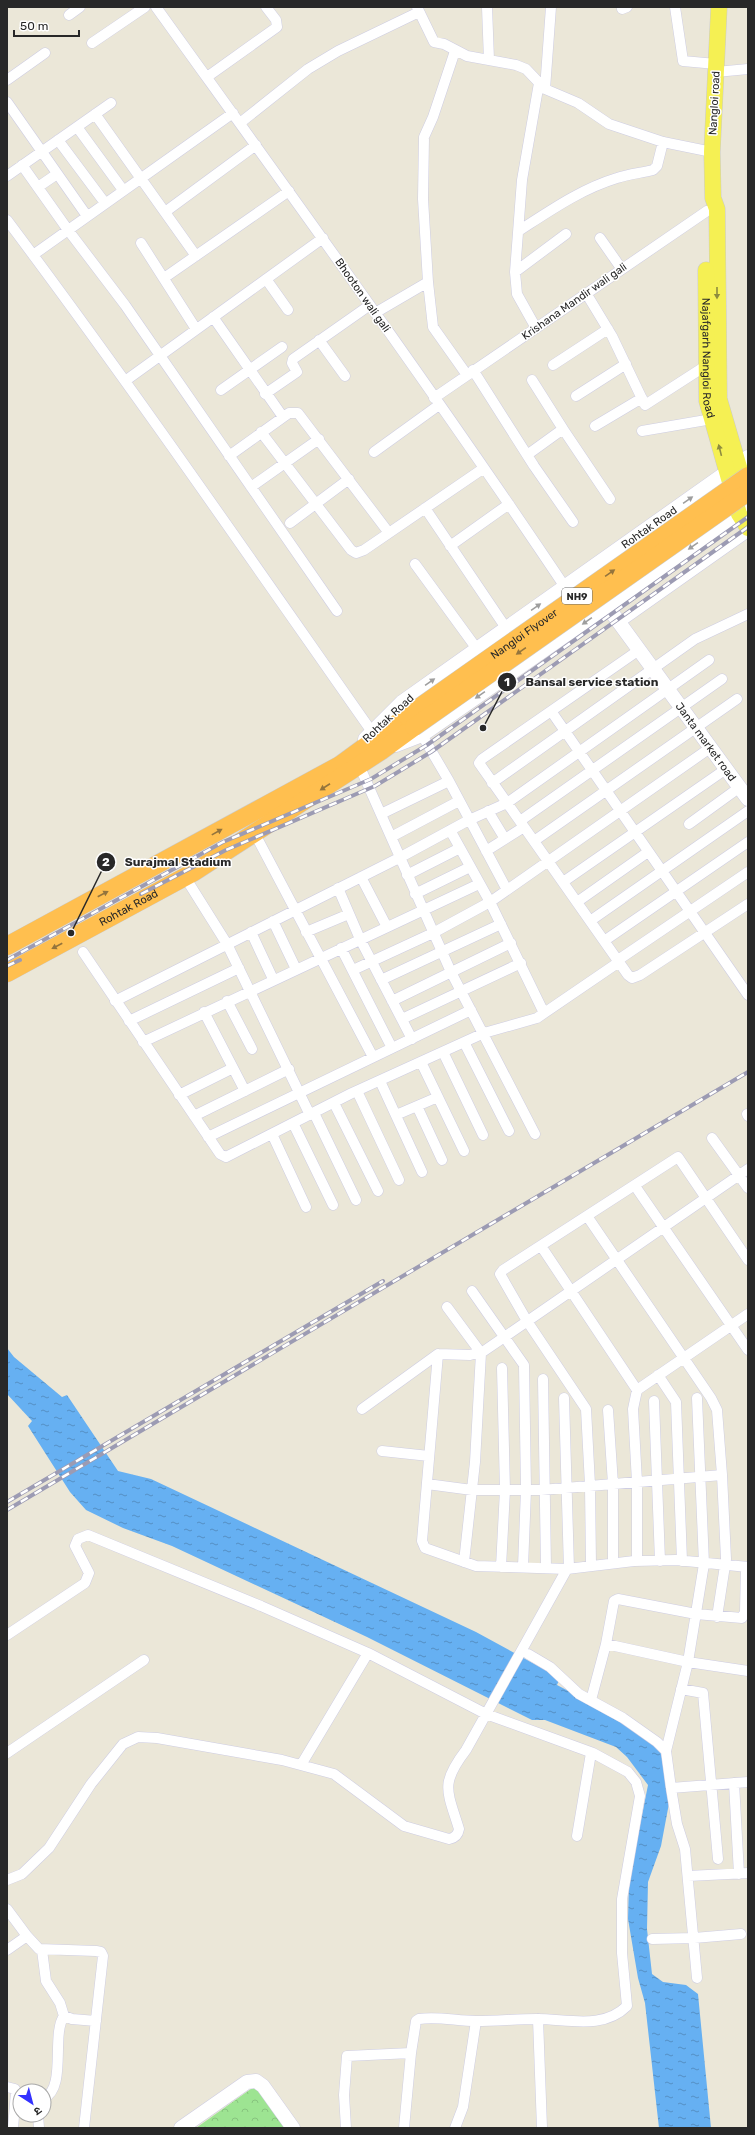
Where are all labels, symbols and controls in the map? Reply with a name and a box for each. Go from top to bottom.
scale bar [14,12,79,38]
text: 50 m [20,19,48,33]
street label: Nangloi road [706,71,723,135]
street label: Bhooton wali gali [332,256,393,335]
street label: Krishana Mandir wali gali [519,260,629,343]
one-way arrow [714,287,720,300]
street label: Najafgarh Nangloi Road [699,298,717,420]
one-way arrow [717,443,723,455]
one-way arrow [682,495,693,504]
street label: Rohtak Road [619,503,680,552]
one-way arrow [688,542,699,550]
one-way arrow [605,569,616,577]
road number: NH9 [562,588,592,604]
one-way arrow [531,603,541,611]
street label: Nangloi Flyover [488,606,561,662]
one-way arrow [581,617,592,625]
one-way arrow [516,647,527,655]
callout: Bansal service station [497,670,666,694]
text: 1 [504,675,510,689]
text: Bansal service station [526,675,659,689]
one-way arrow [425,678,435,686]
one-way arrow [475,691,485,699]
street label: Rohtak Road [360,692,416,745]
street label: Janta market road [673,700,739,784]
one-way arrow [319,784,331,791]
one-way arrow [211,828,223,835]
callout: Surajmal Stadium [96,850,239,874]
text: 2 [102,855,110,869]
text: Surajmal Stadium [125,855,231,869]
street label: Rohtak Road [97,887,160,929]
one-way arrow [97,890,109,897]
one-way arrow [51,943,63,949]
north arrow [12,2083,52,2123]
text: उ [31,2104,44,2118]

